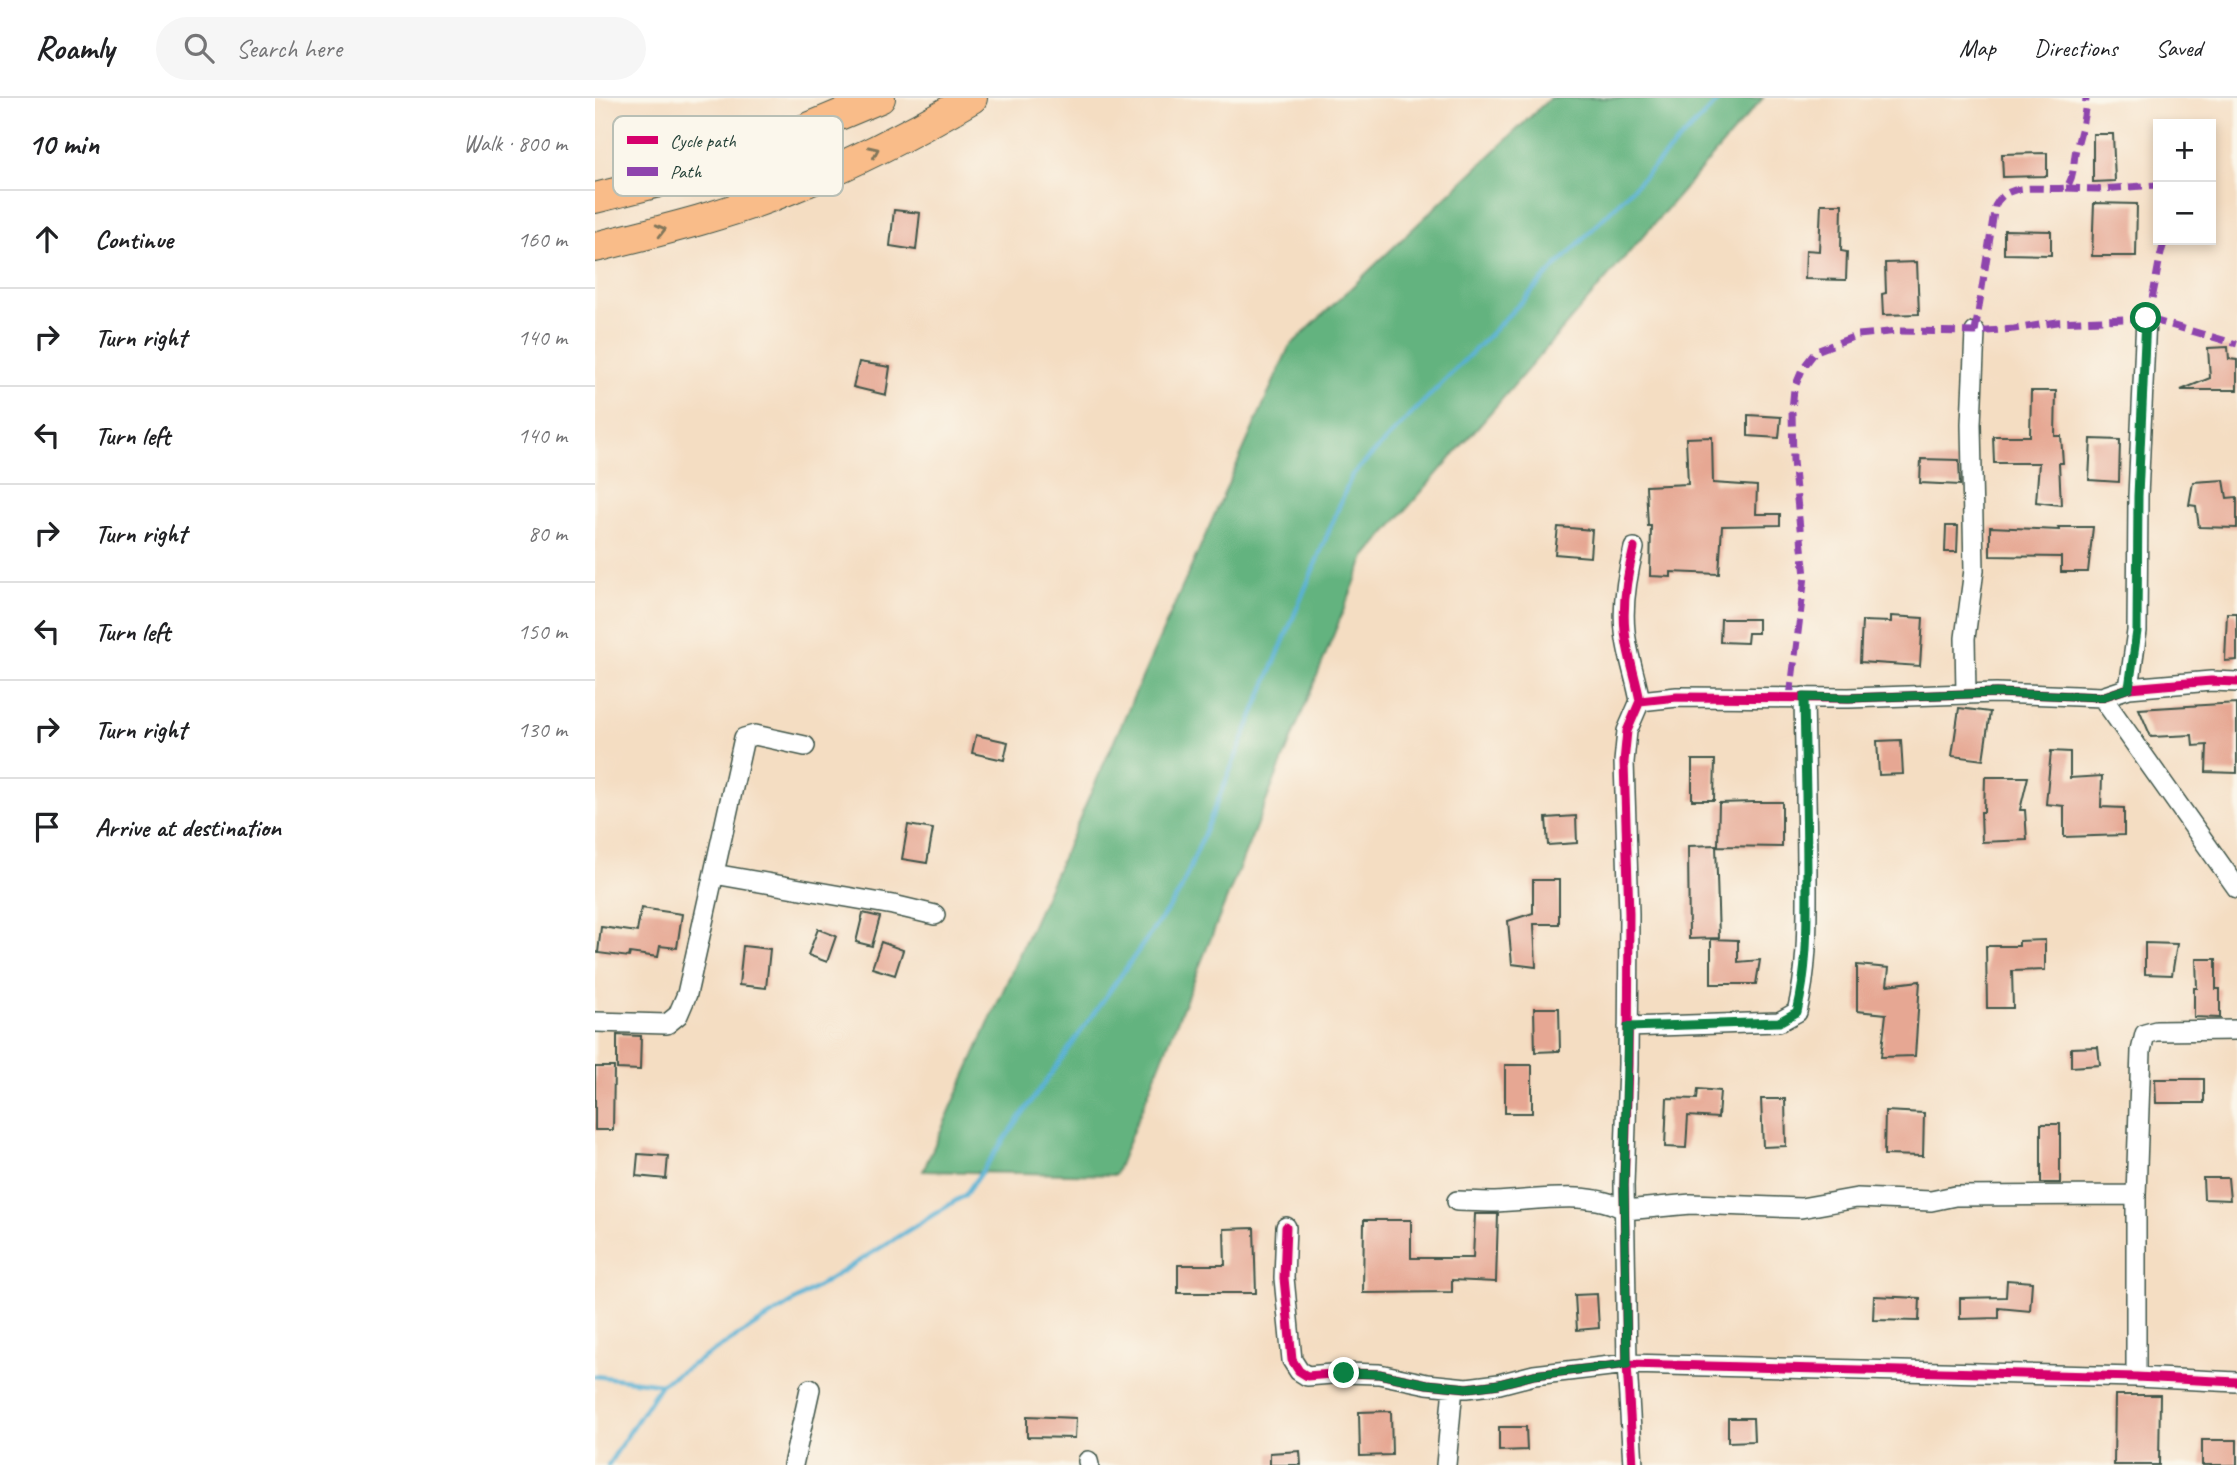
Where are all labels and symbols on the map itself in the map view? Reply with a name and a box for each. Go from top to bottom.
legend [613,116,843,196]
text: Cycle path [670,129,736,153]
one-way arrow [867,145,879,159]
text: Path [670,160,703,184]
one-way arrow [655,224,667,239]
route start [2130,302,2161,333]
route end [1328,1357,1359,1388]

